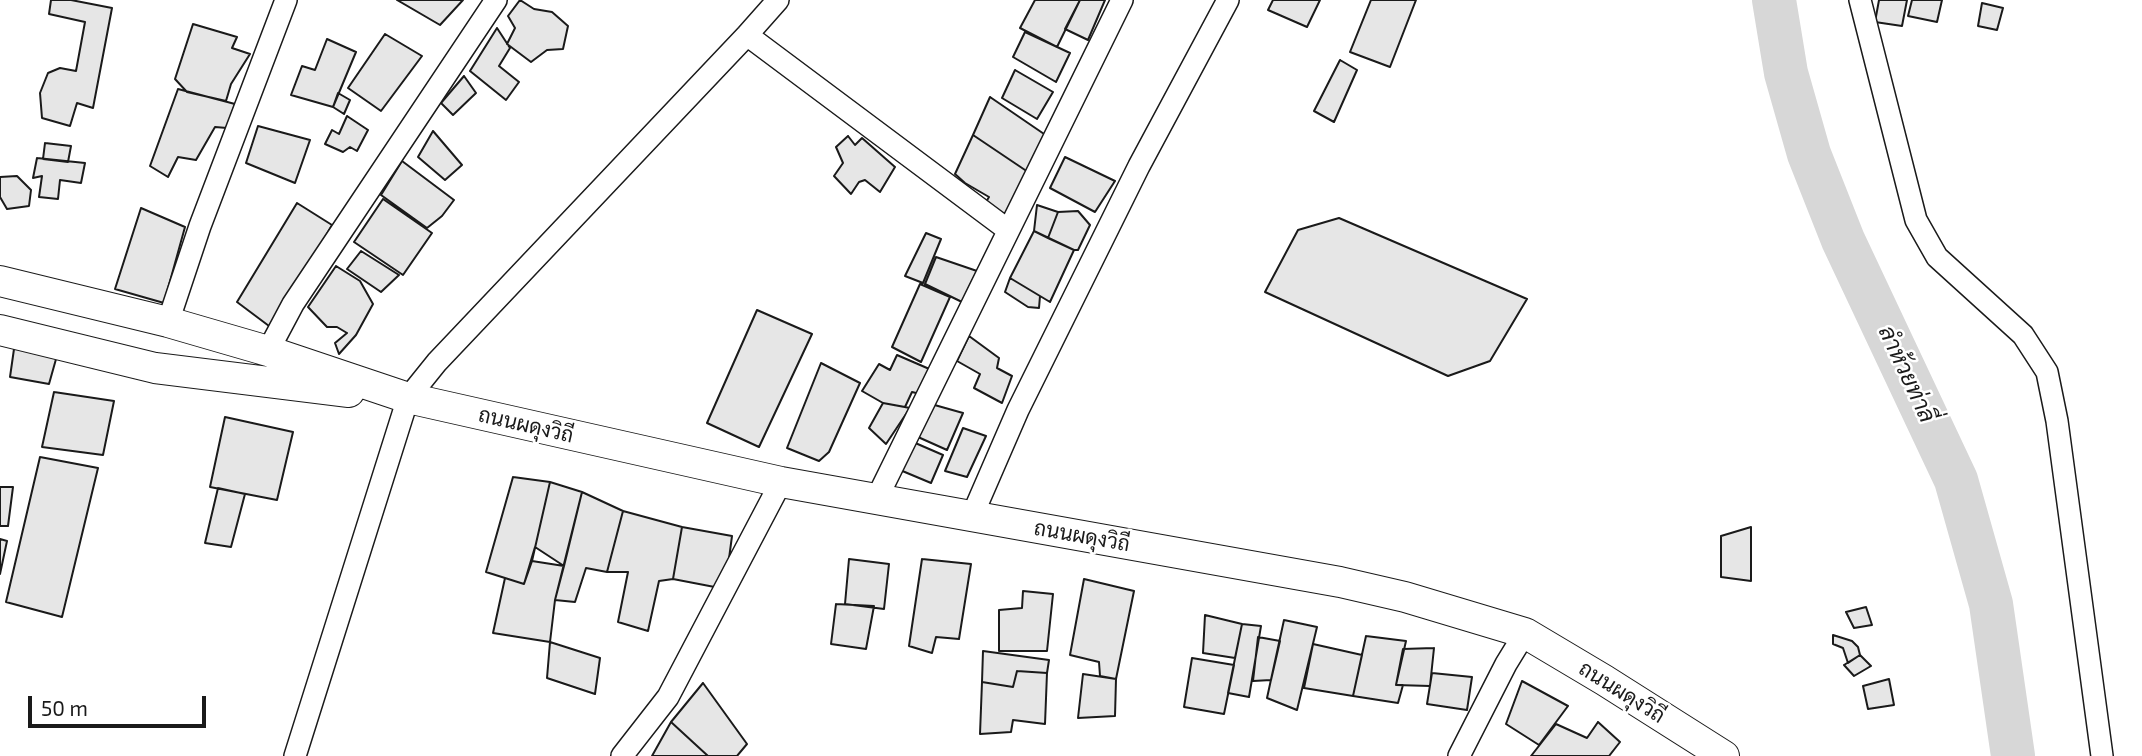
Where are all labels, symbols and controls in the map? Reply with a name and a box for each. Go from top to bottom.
water label: ลำห้วยท่าลี่ [1873,321,1941,427]
street label: ถนนผดุงวิถี [476,402,576,448]
street label: ถนนผดุงวิถี [1032,515,1132,557]
street label: ถนนผดุงวิถี [1574,656,1670,728]
scale bar [32,682,210,726]
text: 50 m [41,695,88,720]

